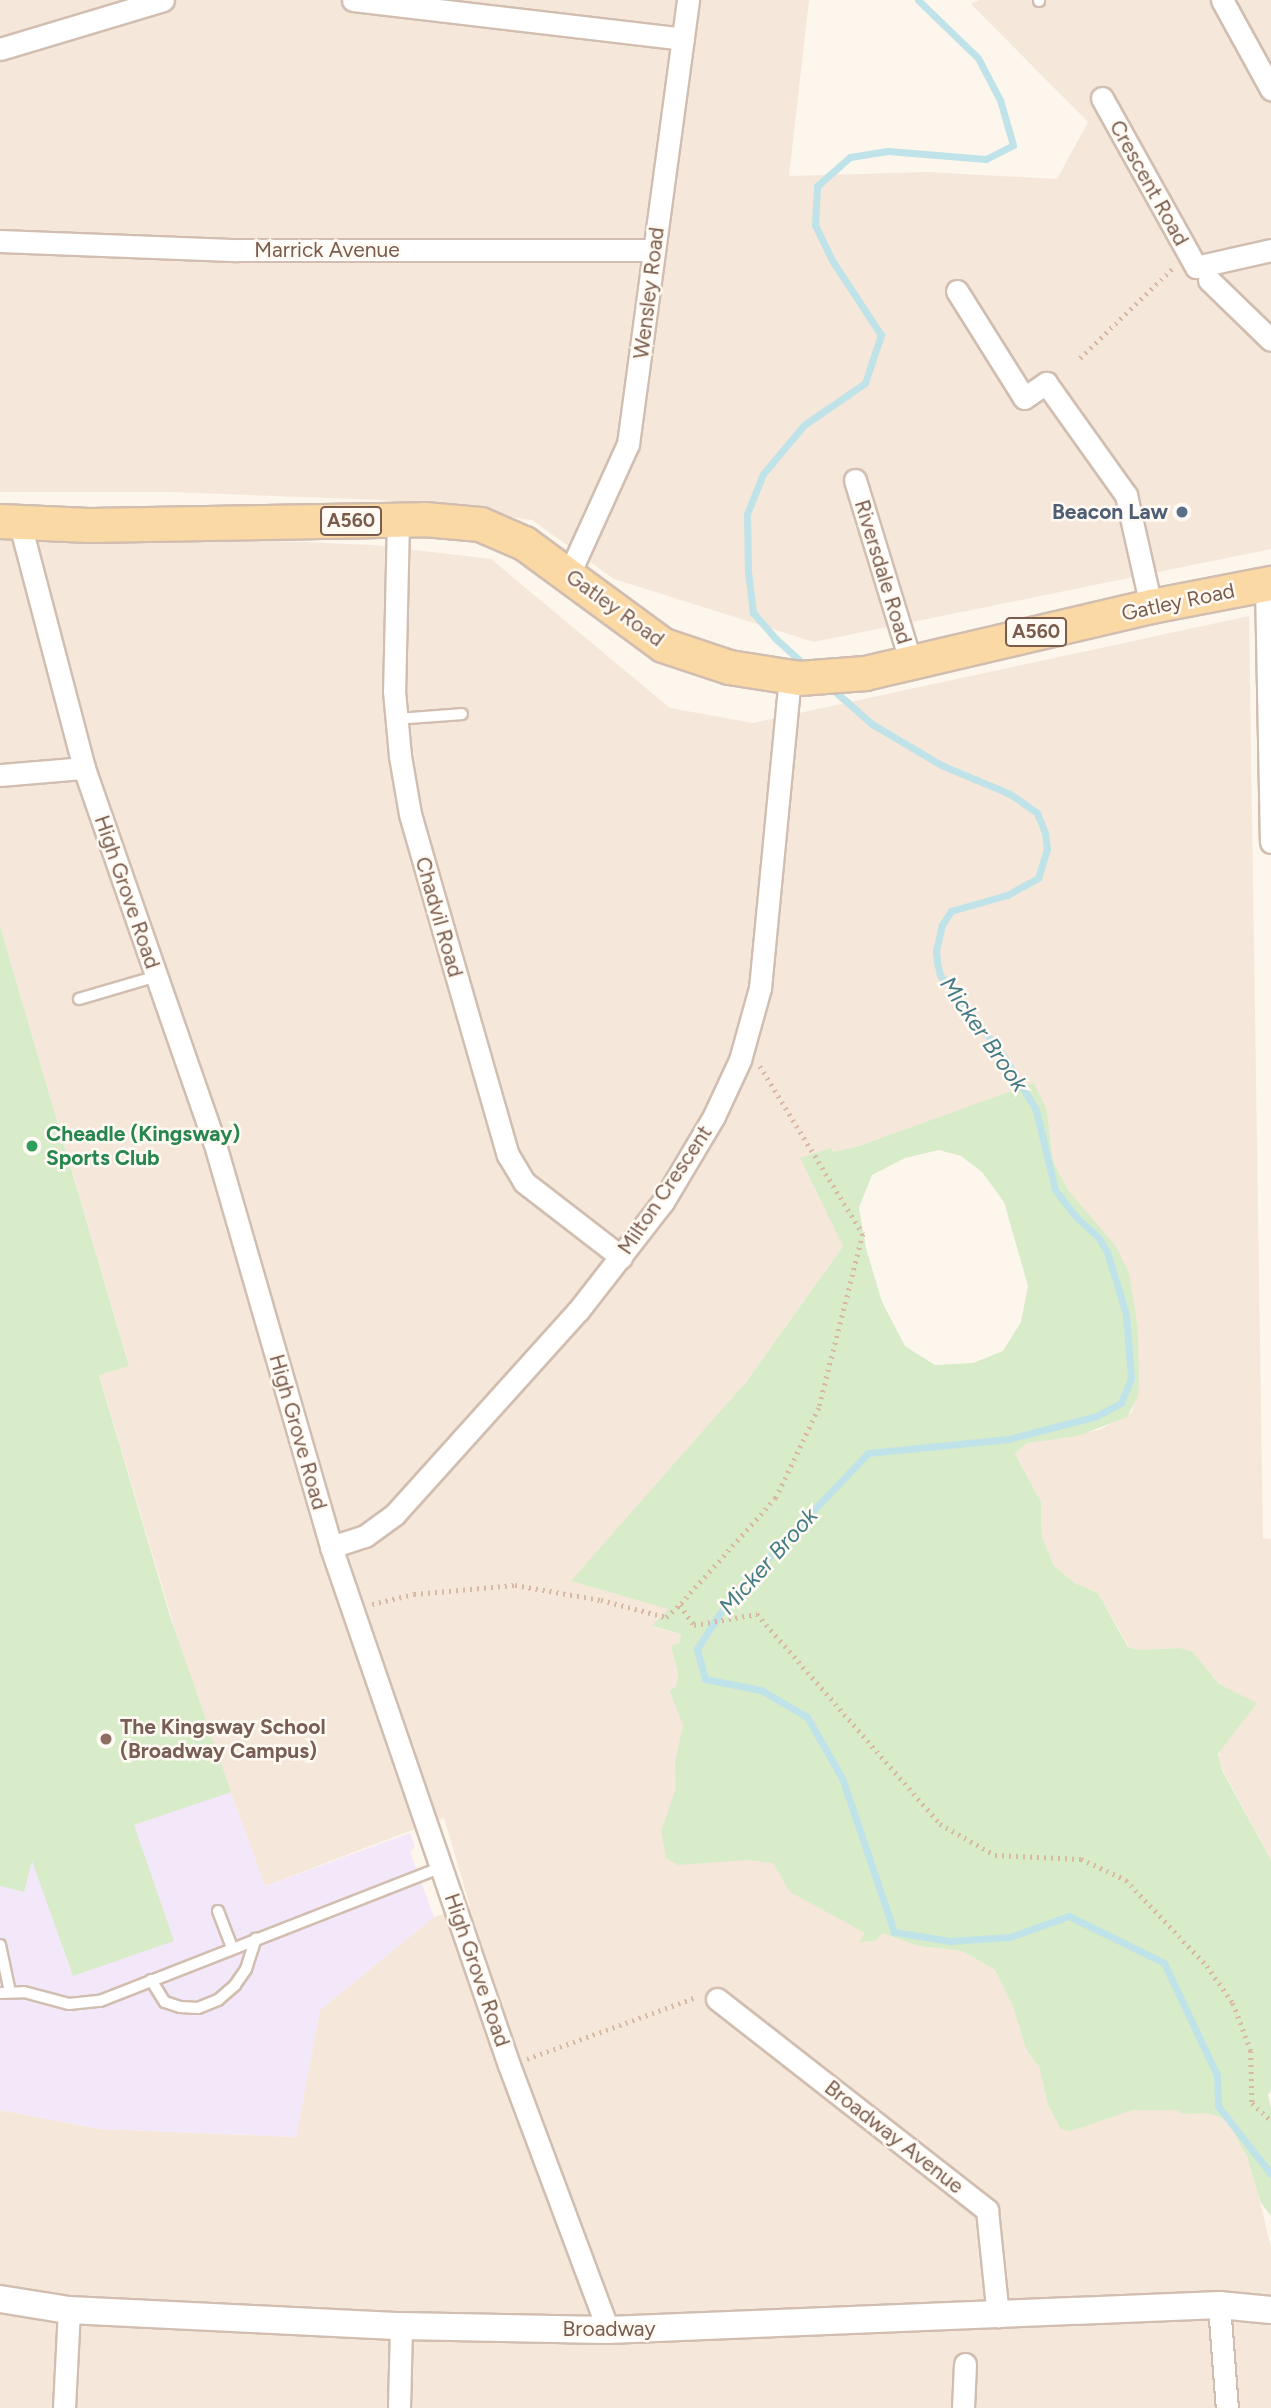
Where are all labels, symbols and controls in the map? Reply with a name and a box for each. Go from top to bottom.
street label: Crescent Road [1104,116,1194,250]
street label: Wensley Road [628,226,670,360]
street label: Marrick Avenue [254,237,400,263]
street label: Riversdale Road [849,497,917,647]
place label: Beacon Law [1052,499,1168,525]
marker: Beacon Law [1174,504,1190,520]
road number: A560 [320,506,382,536]
street label: Gatley Road [561,564,669,652]
street label: Gatley Road [1119,578,1237,626]
road number: A560 [1004,617,1068,648]
street label: High Grove Road [89,812,165,972]
street label: Chadvil Road [410,854,468,980]
water label: Micker Brook [934,971,1034,1097]
place label: Cheadle (Kingsway) Sports Club [46,1121,240,1171]
street label: Milton Crescent [613,1121,717,1259]
marker: Cheadle (Kingsway) Sports Club [24,1138,40,1154]
street label: High Grove Road [264,1351,332,1513]
water label: Micker Brook [713,1502,823,1620]
place label: The Kingsway School (Broadway Campus) [120,1714,326,1764]
marker: The Kingsway School (Broadway Campus) [98,1731,114,1747]
street label: High Grove Road [439,1890,515,2050]
street label: Broadway Avenue [820,2075,968,2199]
street label: Broadway [563,2316,655,2342]

